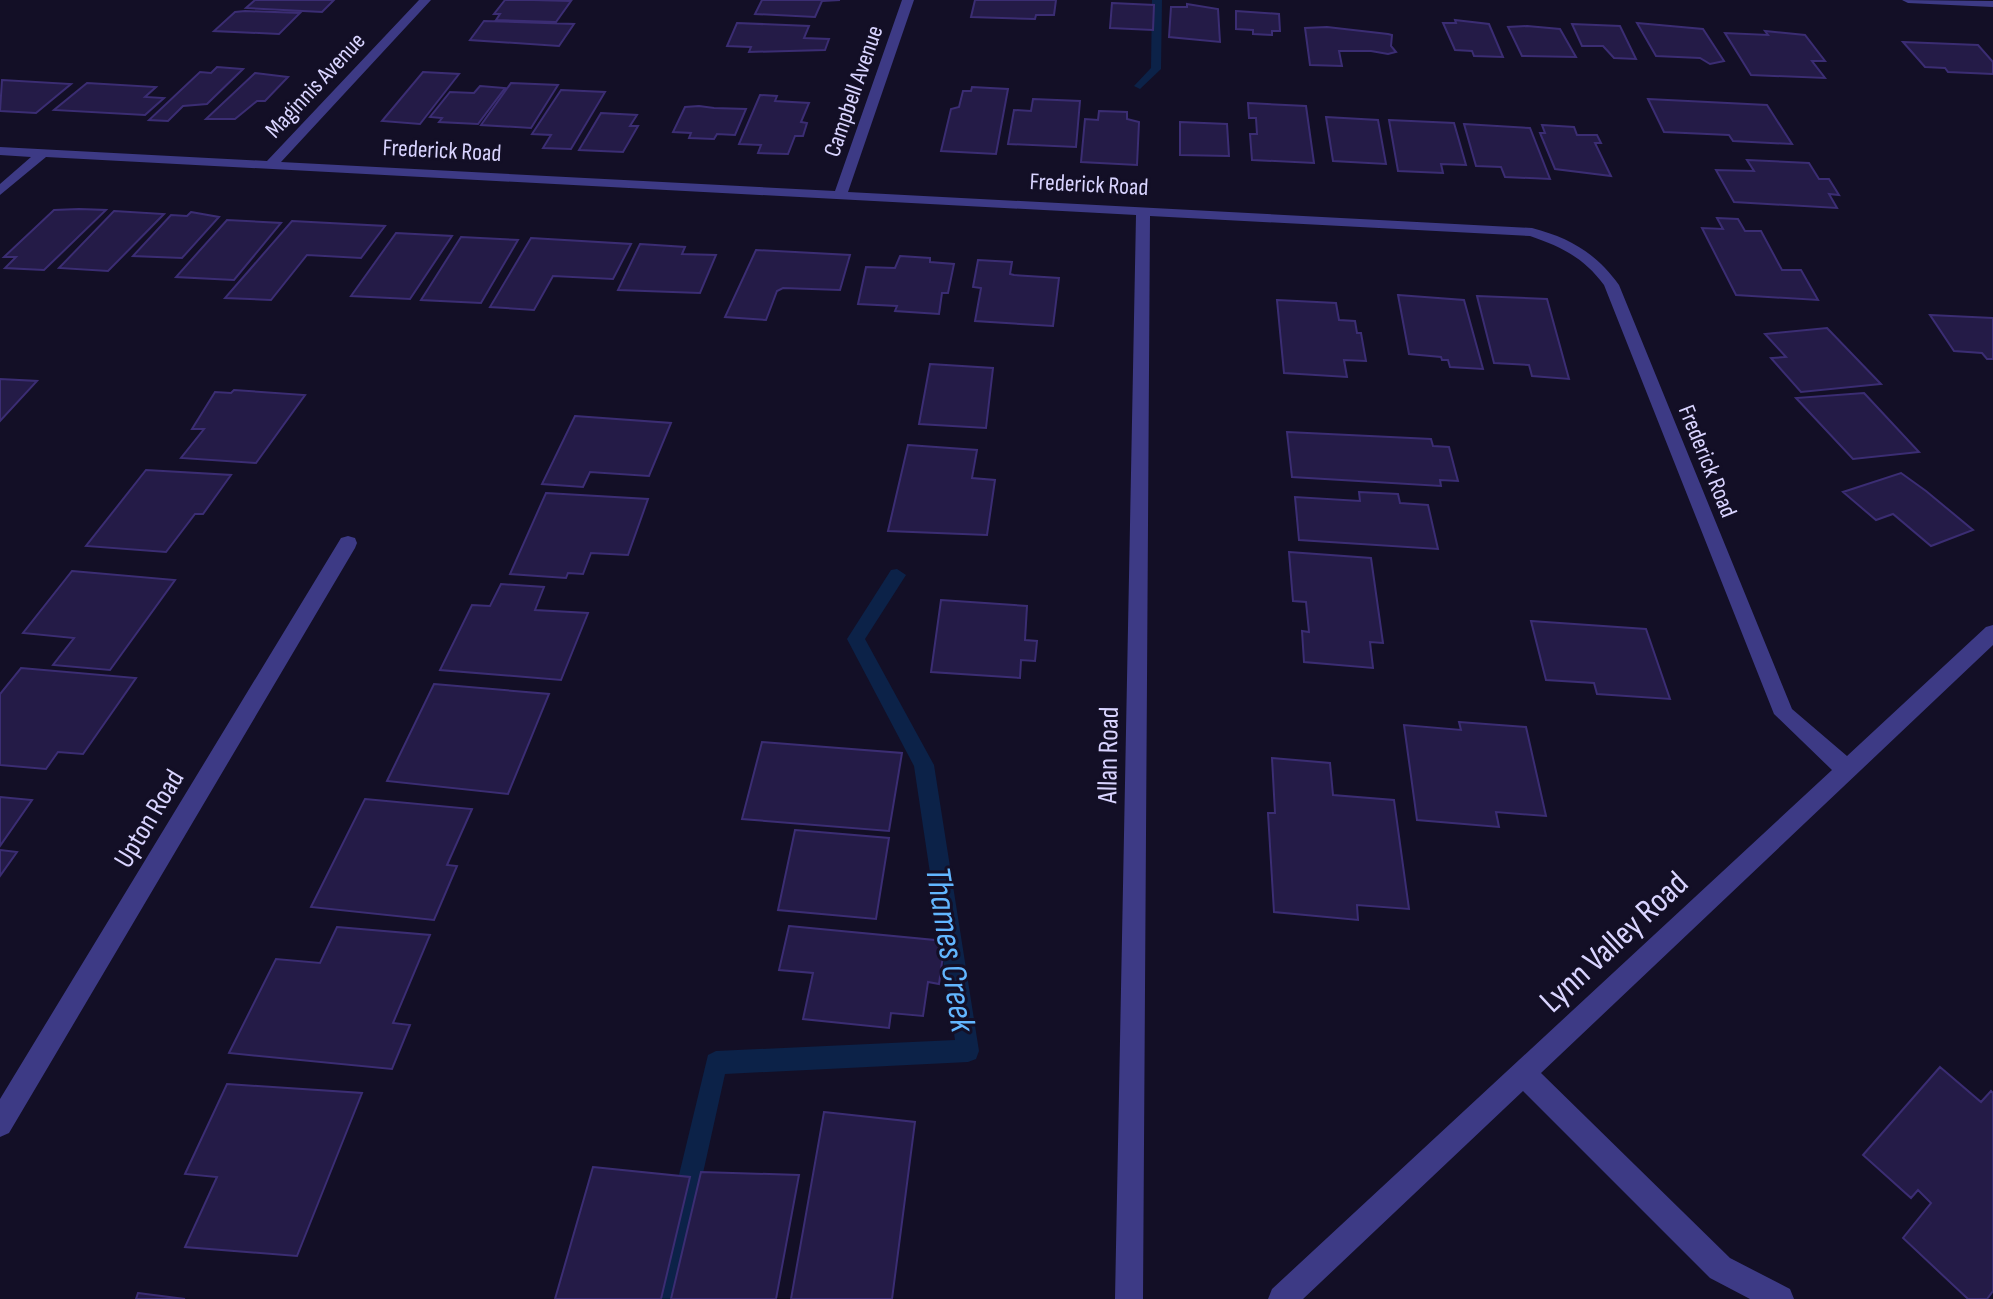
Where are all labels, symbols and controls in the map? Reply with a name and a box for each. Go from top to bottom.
street label: Campbell Avenue [817,22,889,161]
street label: Maginnis Avenue [259,27,372,144]
street label: Frederick Road [382,133,502,168]
street label: Frederick Road [1029,167,1149,202]
street label: Frederick Road [1672,401,1743,522]
street label: Allan Road [1091,706,1126,805]
street label: Upton Road [107,764,191,874]
street label: Lynn Valley Road [1531,863,1697,1021]
water label: Thames Creek [915,864,984,1037]

